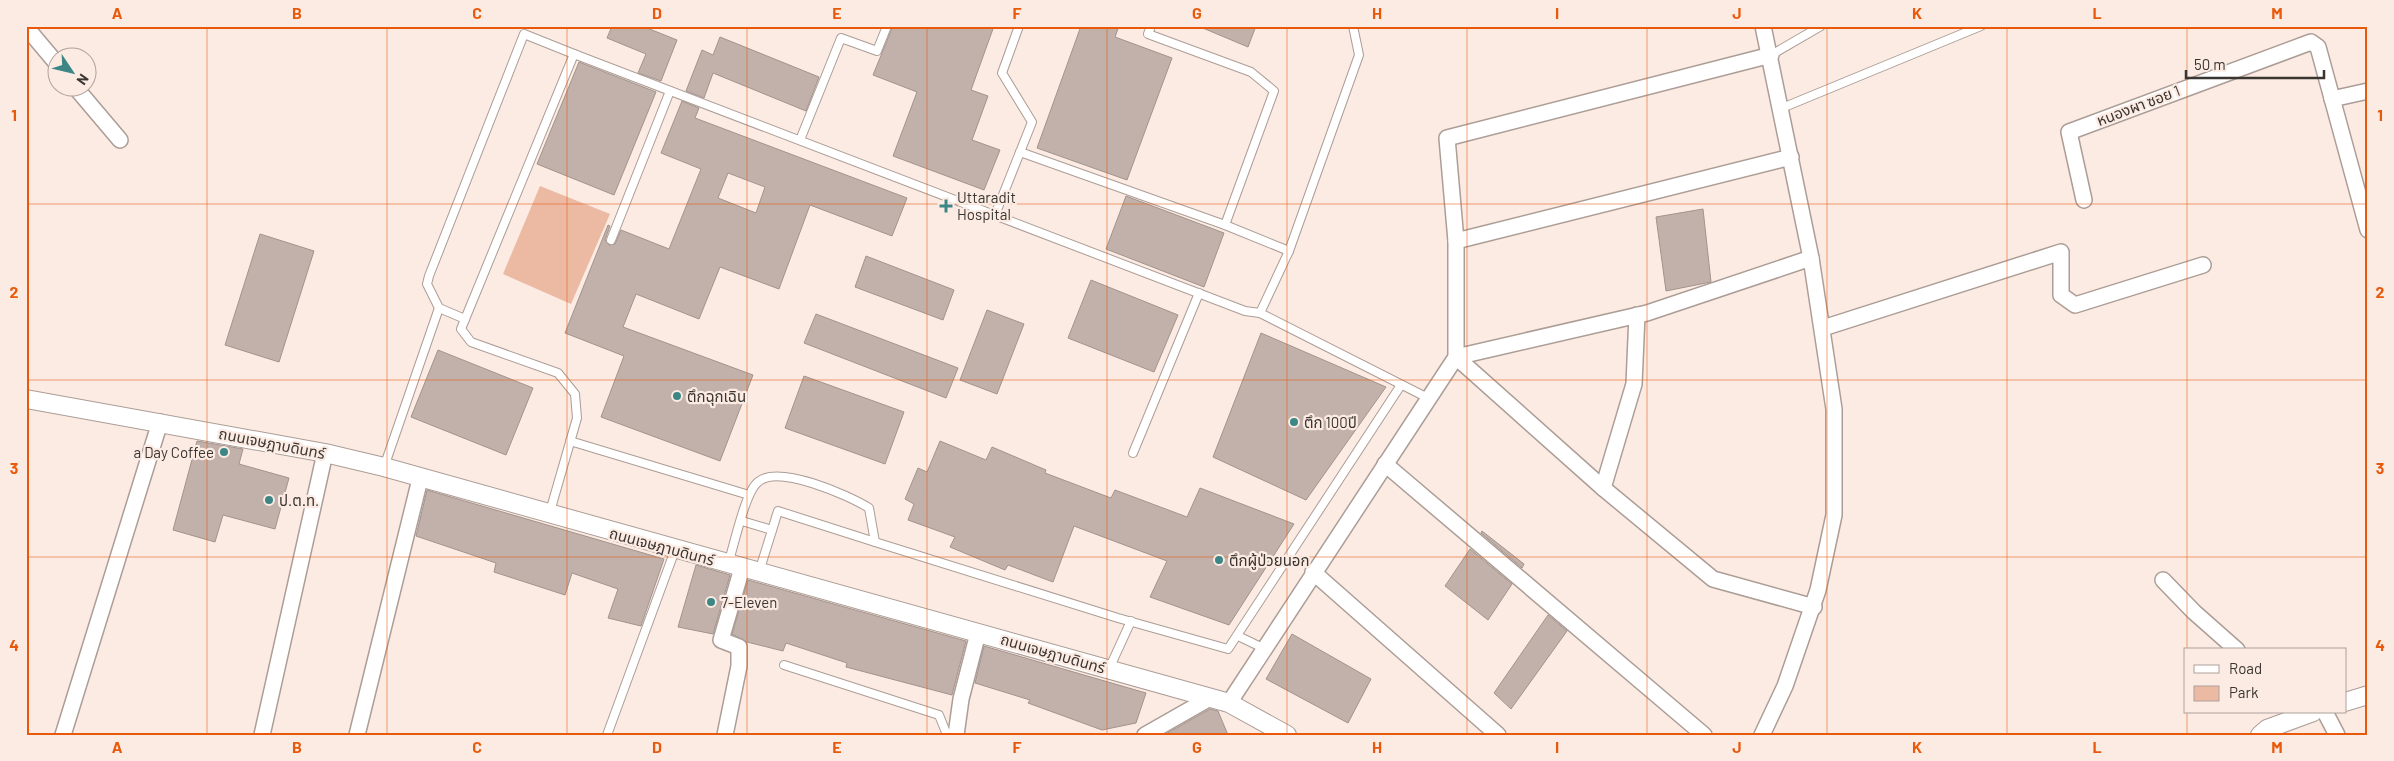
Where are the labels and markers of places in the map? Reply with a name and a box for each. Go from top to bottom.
place label: Uttaradit Hospital [957,188,1016,223]
marker: Uttaradit Hospital [939,199,953,213]
place label: ตึกฉุกเฉิน [687,387,746,406]
marker: ตึกฉุกเฉิน [671,390,683,402]
place label: ตึก 100ปี [1304,413,1357,431]
marker: ตึก 100ปี [1288,416,1300,428]
place label: a Day Coffee [134,443,214,461]
marker: a Day Coffee [218,446,230,458]
place label: ป.ต.ท. [279,491,319,509]
marker: ป.ต.ท. [263,494,275,506]
place label: ตึกผู้ป่วยนอก [1229,551,1309,570]
marker: ตึกผู้ป่วยนอก [1213,554,1225,566]
place label: 7-Eleven [721,593,777,611]
marker: 7-Eleven [705,596,717,608]

